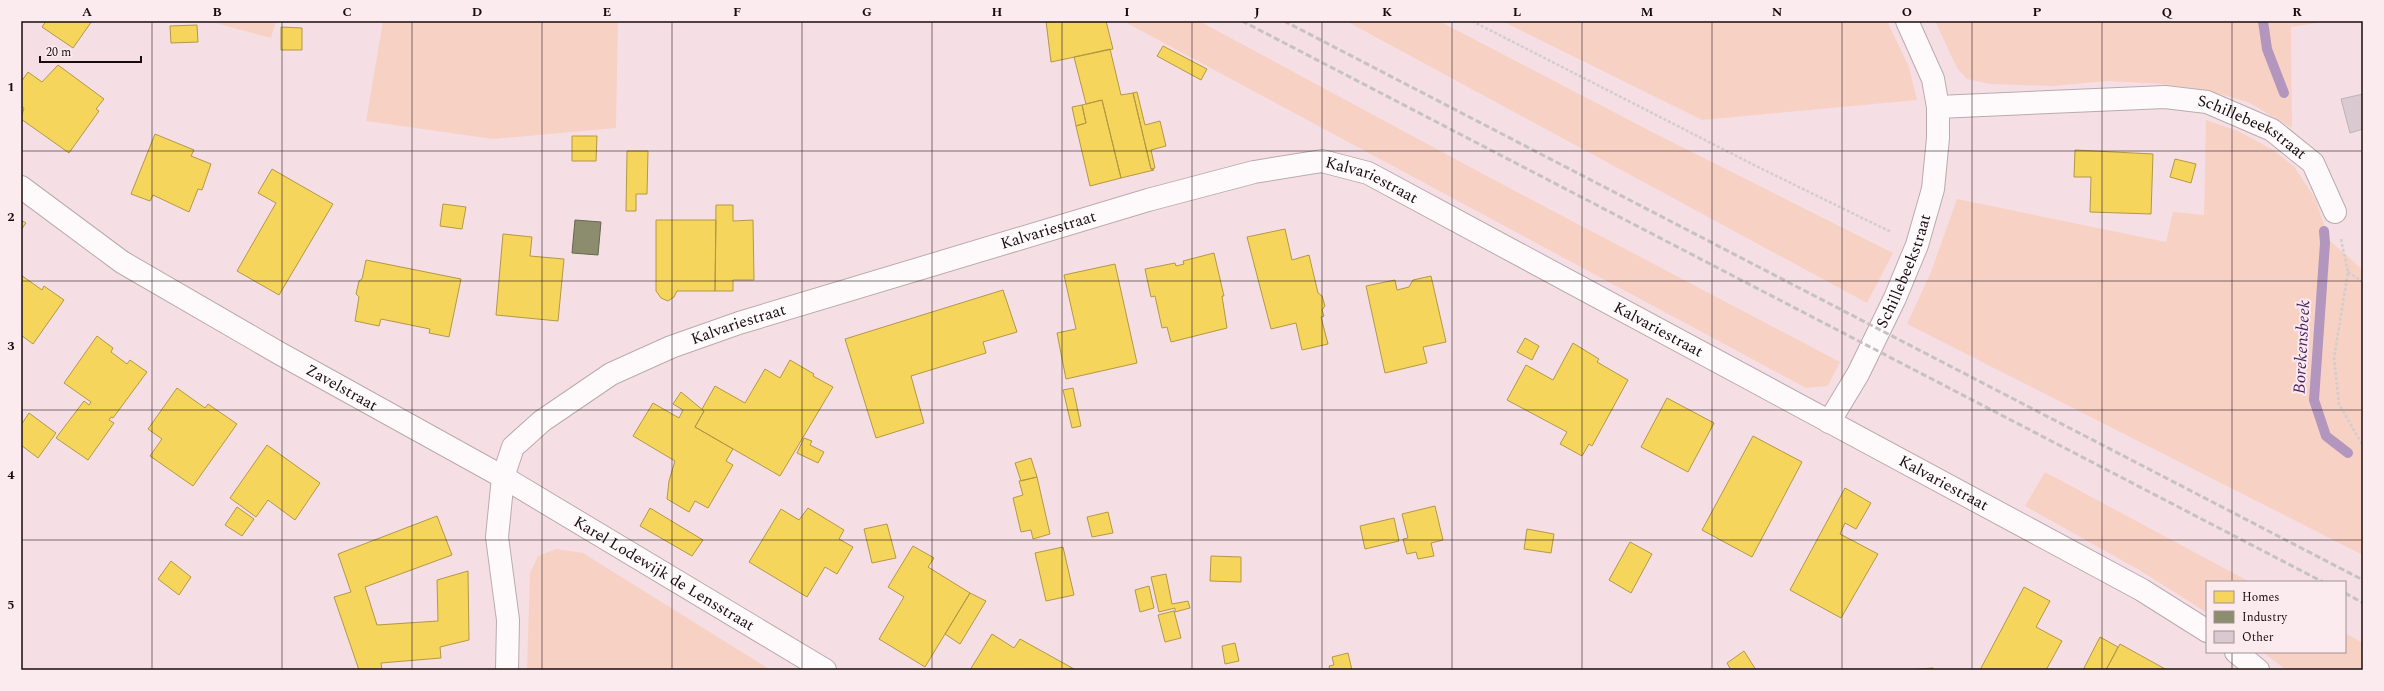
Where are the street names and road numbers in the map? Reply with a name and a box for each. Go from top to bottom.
street label: Schillebeekstraat [2196,89,2312,166]
street label: Kalvariestraat [1323,150,1423,210]
street label: Kalvariestraat [998,204,1099,256]
street label: Schillebeekstraat [1870,211,1937,332]
street label: Kalvariestraat [1609,295,1708,364]
street label: Kalvariestraat [688,297,789,351]
street label: Zavelstraat [301,358,382,417]
street label: Kalvariestraat [1894,449,1993,517]
street label: Karel Lodewijk de Lensstraat [569,510,759,637]

